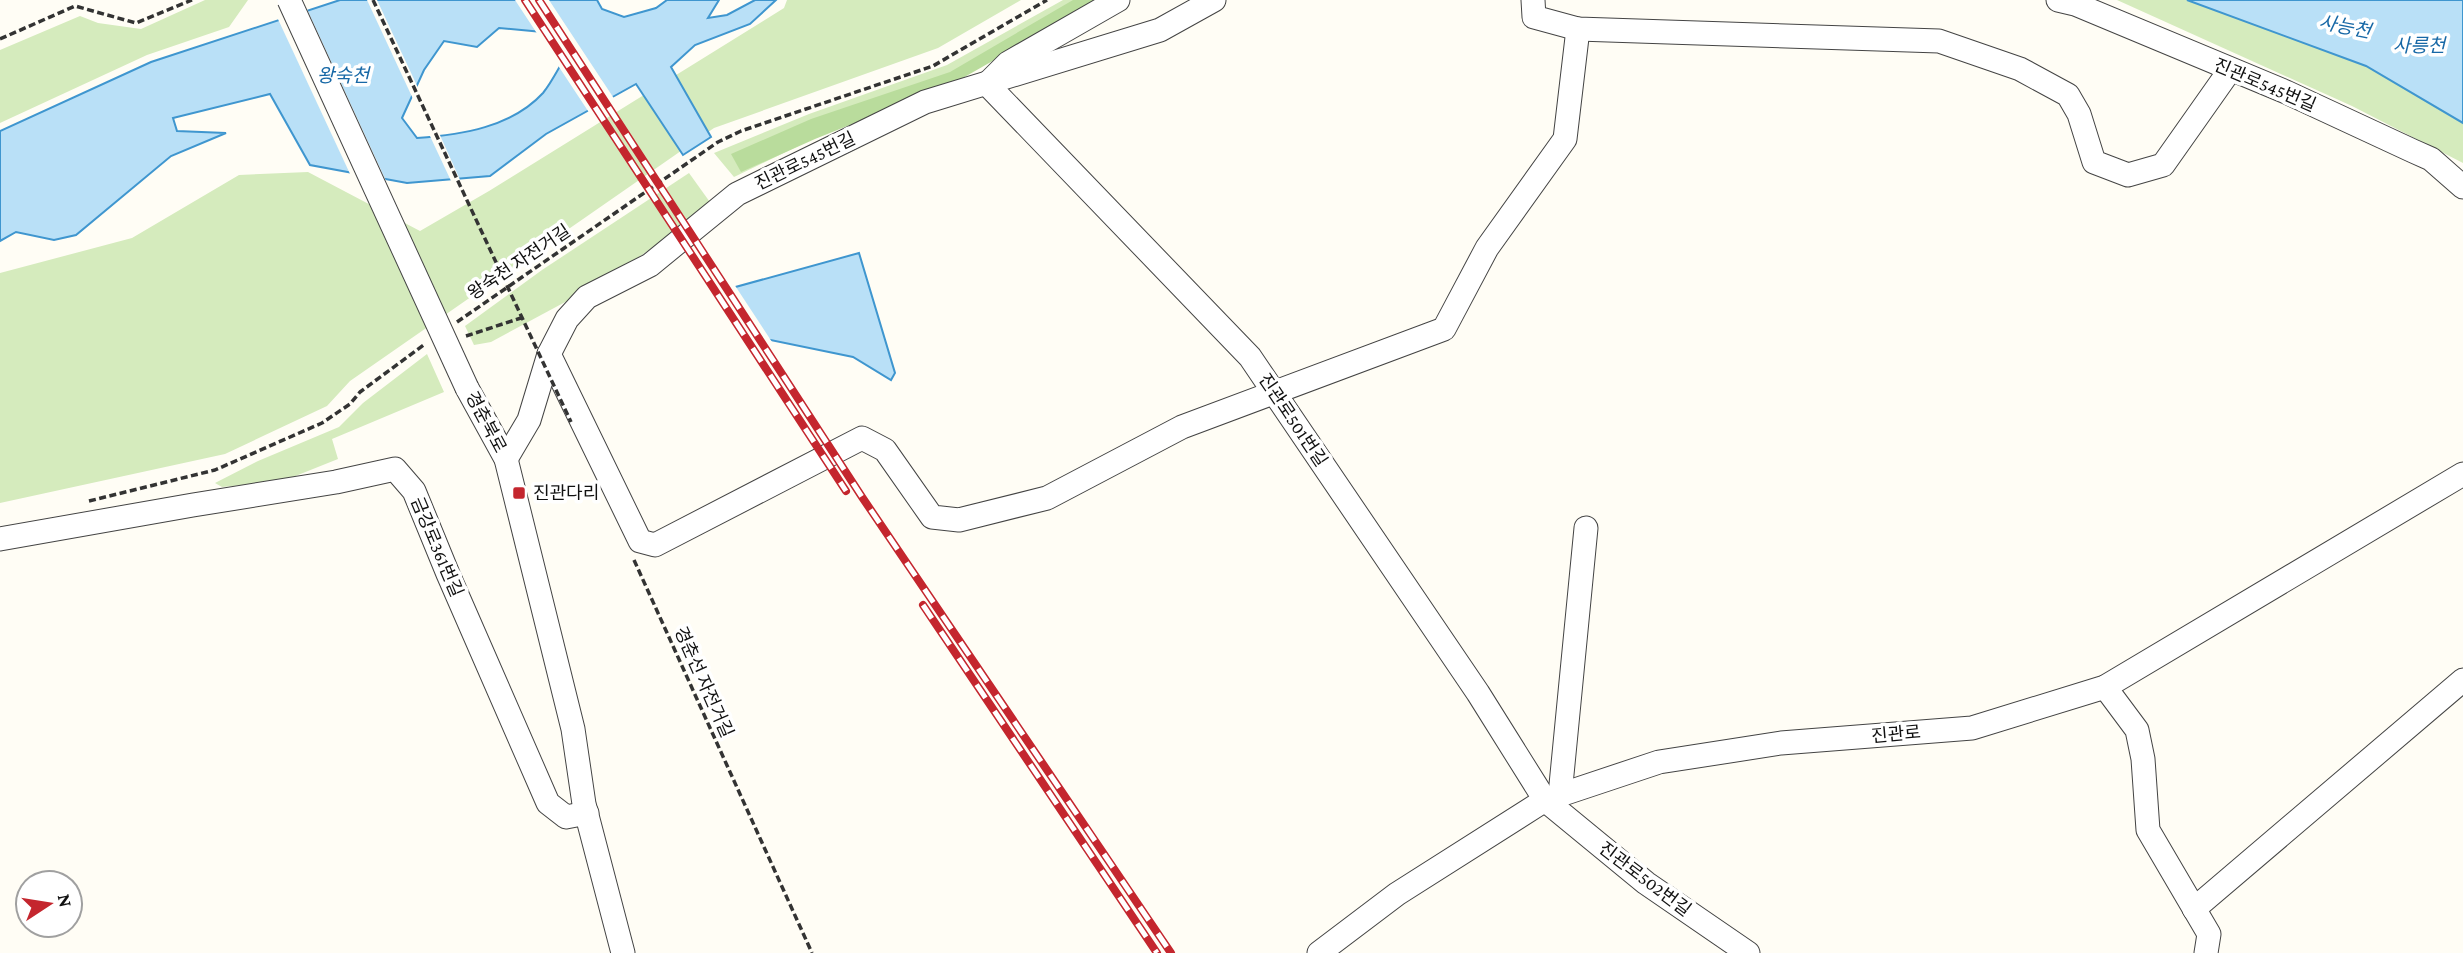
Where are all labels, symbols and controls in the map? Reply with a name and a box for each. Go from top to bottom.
water label: 사능천 [2317,11,2374,42]
water label: 사릉천 [2393,35,2447,56]
street label: 진관로545번길 [2211,55,2319,115]
water label: 왕숙천 [317,65,371,86]
street label: 진관로545번길 [752,128,858,194]
street label: 왕숙천 자전거길 [464,220,574,304]
street label: 진관로501번길 [1255,370,1331,470]
street label: 경춘북로 [462,388,510,456]
place label: 진관다리 [533,483,599,503]
marker: 진관다리 [511,485,527,501]
street label: 금강로361번길 [407,494,467,600]
street label: 경춘선 자전거길 [671,623,737,741]
street label: 진관로 [1870,722,1922,746]
street label: 진관로502번길 [1595,838,1695,920]
north arrow [14,869,84,939]
text: N [54,892,77,909]

